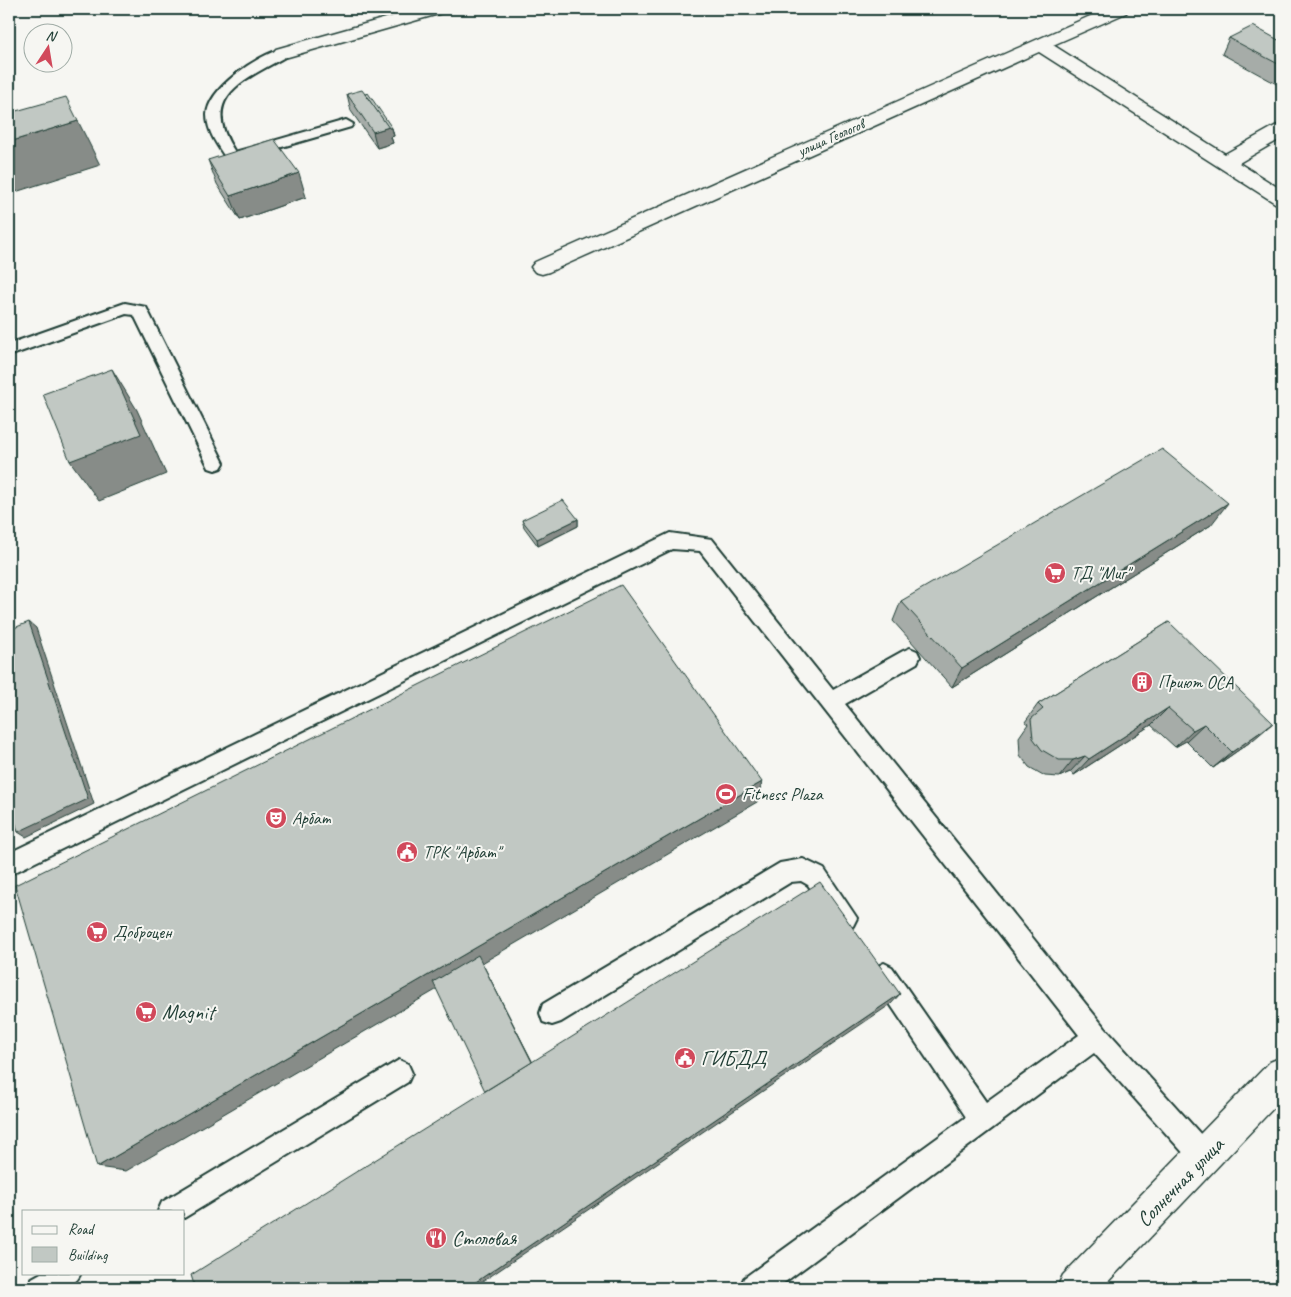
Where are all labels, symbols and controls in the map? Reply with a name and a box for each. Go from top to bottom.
north arrow [22,22,72,72]
text: N [45,27,59,45]
street label: улица Геологов [794,114,870,161]
supermarket icon: ТД "Миг" [1043,561,1067,585]
place label: ТД "Миг" [1071,562,1133,584]
building icon: Приют ОСА [1130,670,1154,694]
place label: Приют ОСА [1158,671,1234,693]
sports icon: Fitness Plaza [714,782,738,806]
place label: Fitness Plaza [742,783,824,805]
theatre icon: Арбат [264,806,288,830]
place label: Арбат [292,807,332,829]
public building icon: ТРК "Арбат" [395,840,419,864]
place label: ТРК "Арбат" [423,841,504,863]
supermarket icon: Доброцен [85,920,109,944]
place label: Доброцен [113,921,173,943]
place label: Magnit [162,999,217,1025]
supermarket icon: Magnit [134,1000,158,1024]
place label: ГИБДД [701,1045,768,1071]
public building icon: ГИБДД [673,1046,697,1070]
street label: Солнечная улица [1131,1130,1230,1232]
legend [22,1210,185,1274]
text: Road [68,1220,95,1239]
place label: Столовая [452,1225,518,1251]
restaurant icon: Столовая [424,1226,448,1250]
text: Building [68,1246,108,1265]

